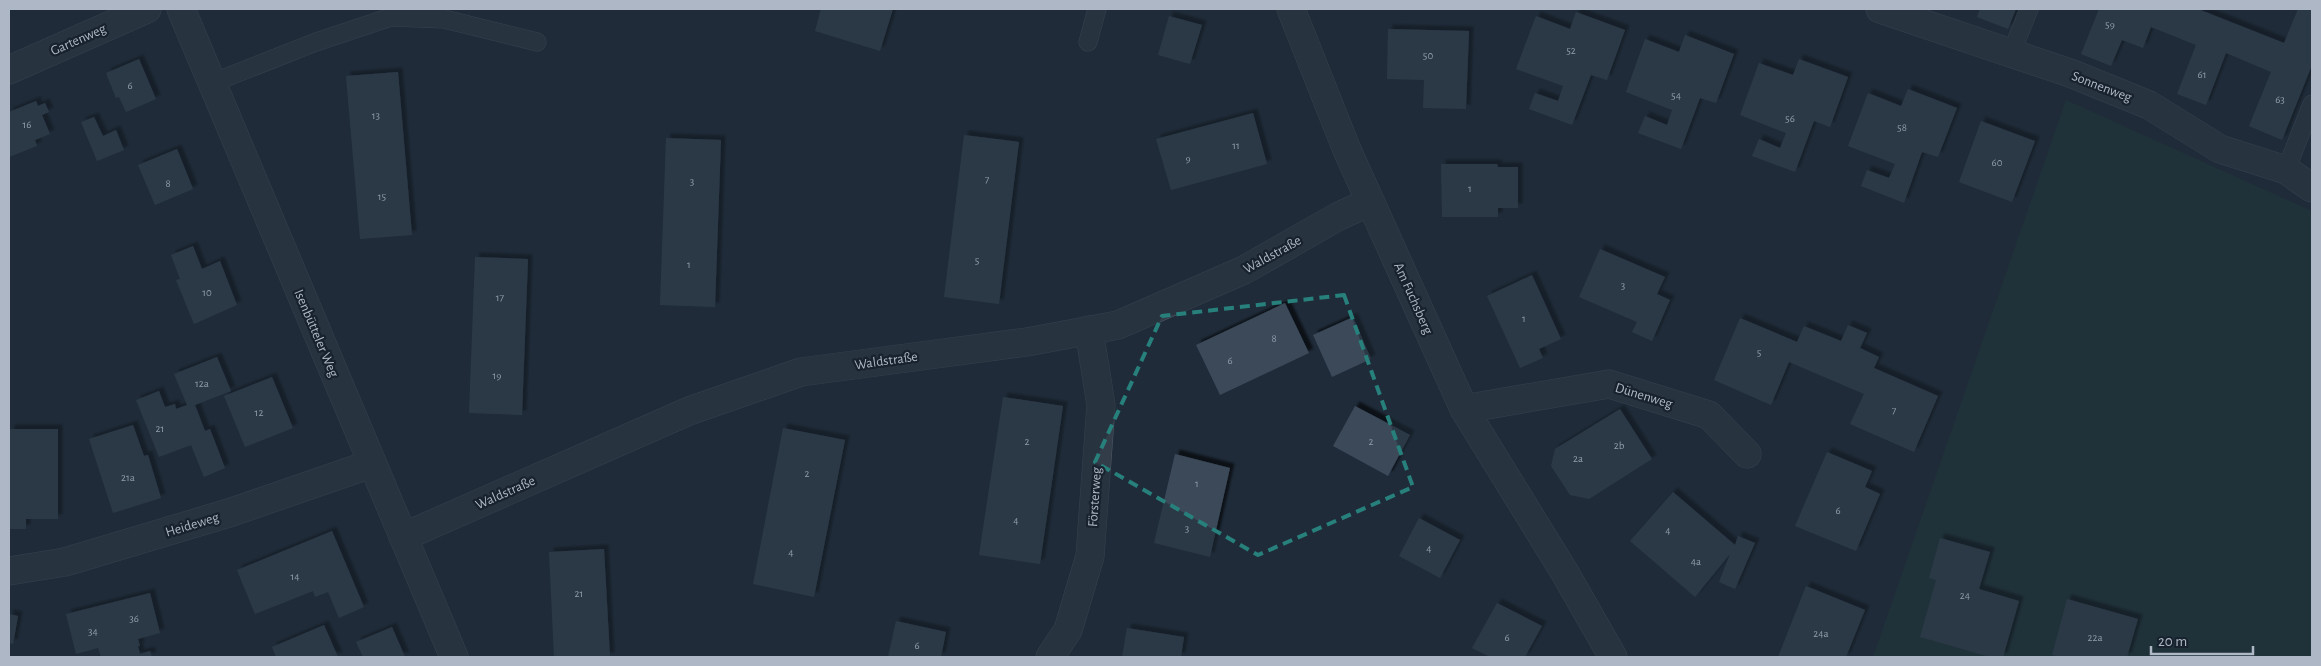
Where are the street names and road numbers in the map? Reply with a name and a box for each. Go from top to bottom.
street label: Gartenweg [49,21,108,58]
street label: Sonnenweg [2070,69,2134,105]
street label: Waldstraße [1241,233,1304,276]
street label: Am Fuchsberg [1391,260,1435,337]
street label: Isenbütteler Weg [291,288,341,379]
street label: Waldstraße [854,350,919,372]
street label: Dünenweg [1613,381,1674,411]
street label: Försterweg [1086,467,1104,527]
street label: Waldstraße [473,474,537,512]
street label: Heideweg [164,510,221,540]

